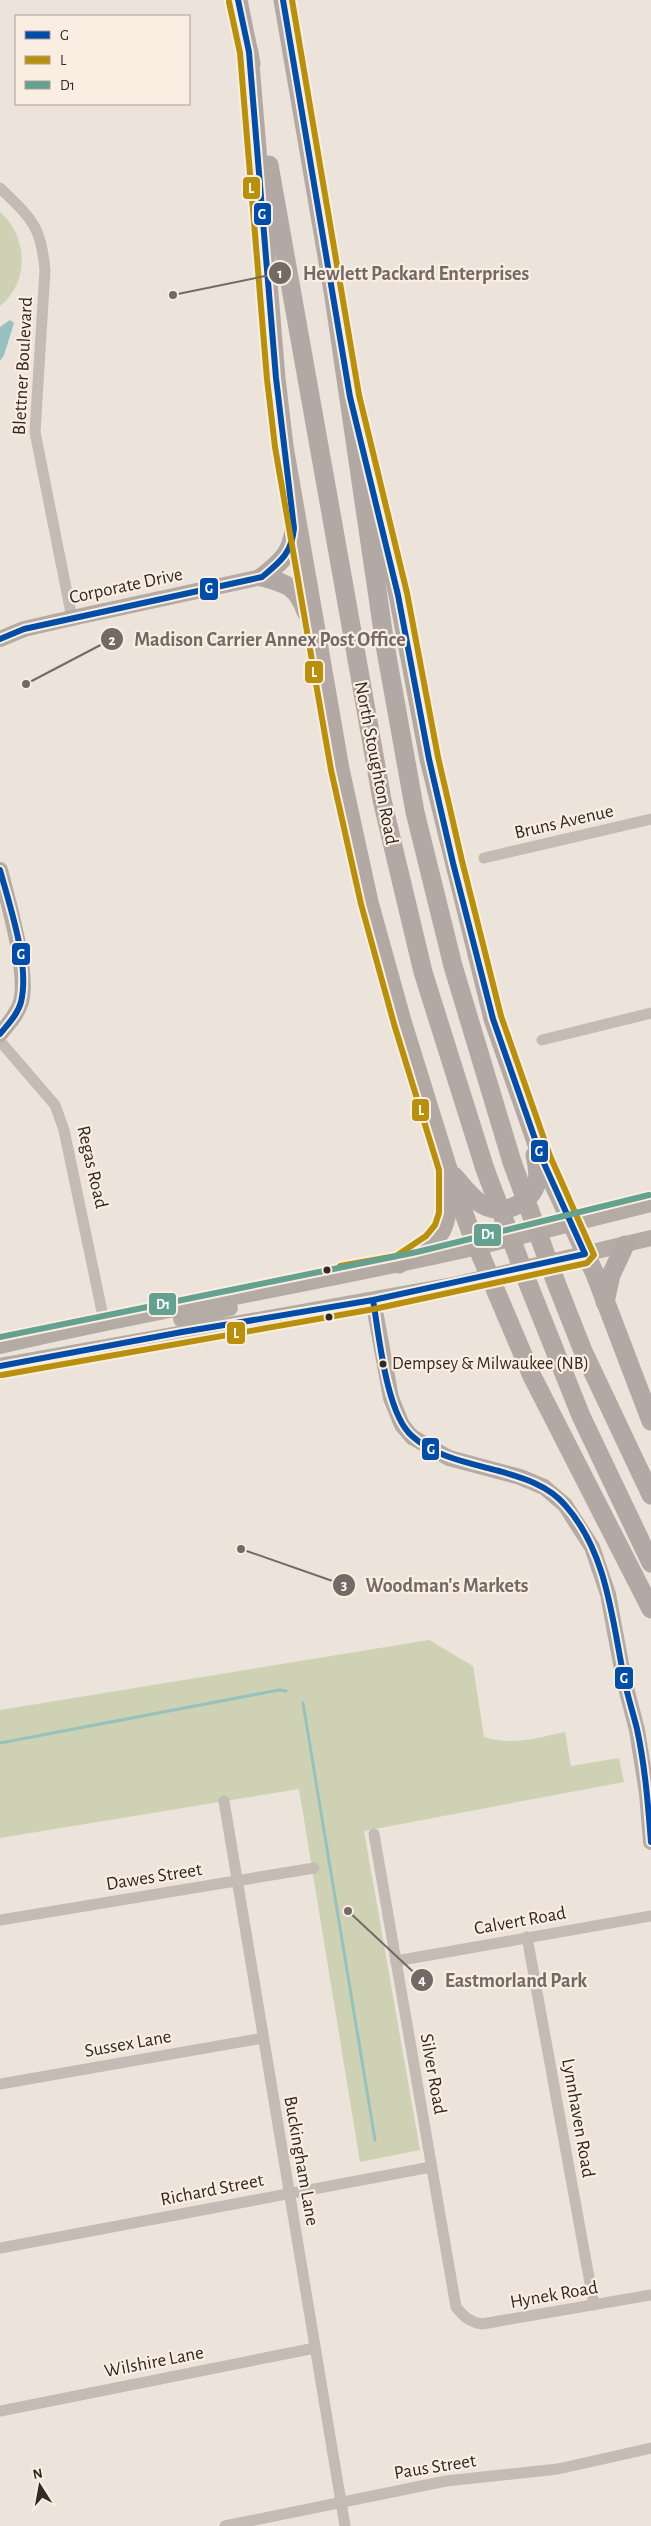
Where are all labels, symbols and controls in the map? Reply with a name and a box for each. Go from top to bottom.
legend [15,15,190,105]
text: G [60,28,69,43]
text: L [60,53,67,68]
text: D1 [60,78,75,93]
line badge: L [242,176,261,200]
text: L [248,182,255,196]
line badge: G [253,202,272,226]
text: G [258,208,266,222]
callout: Hewlett Packard Enterprises [268,256,539,291]
text: Hewlett Packard Enterprises [303,264,530,284]
text: 1 [277,266,283,281]
street label: Blettner Boulevard [10,296,36,436]
street label: Corporate Drive [68,565,184,607]
line badge: G [199,577,219,601]
text: G [205,582,213,596]
callout: Madison Carrier Annex Post Office [100,622,416,657]
text: Madison Carrier Annex Post Office [134,630,406,650]
text: 2 [108,633,116,648]
line badge: L [304,660,324,684]
text: L [311,666,318,680]
street label: North Stoughton Road [351,680,401,846]
street label: Bruns Avenue [513,801,615,843]
line badge: G [11,942,31,966]
text: G [17,948,25,962]
line badge: L [411,1098,430,1122]
text: L [418,1104,425,1118]
street label: Regas Road [73,1124,111,1210]
line badge: G [530,1139,549,1163]
text: G [535,1145,543,1159]
line badge: D1 [473,1223,502,1247]
text: D1 [481,1228,495,1242]
unlabelled marker [322,1265,332,1275]
line badge: D1 [148,1292,177,1316]
text: D1 [156,1298,170,1312]
unlabelled marker [324,1312,334,1322]
line badge: L [226,1321,246,1345]
text: L [233,1327,240,1341]
place label: Dempsey & Milwaukee (NB) [392,1355,589,1373]
marker: Dempsey & Milwaukee (NB) [378,1359,388,1369]
line badge: G [421,1437,440,1461]
text: G [427,1443,435,1457]
callout: Woodman's Markets [331,1567,539,1602]
text: Woodman's Markets [366,1576,529,1596]
text: 3 [341,1578,347,1593]
line badge: G [614,1666,634,1690]
text: G [620,1672,628,1686]
street label: Dawes Street [105,1860,203,1894]
street label: Calvert Road [473,1904,568,1938]
callout: Eastmorland Park [410,1962,597,1997]
text: Eastmorland Park [445,1971,587,1991]
text: 4 [418,1973,426,1988]
street label: Sussex Lane [83,2027,173,2061]
street label: Silver Road [417,2032,449,2116]
street label: Lynnhaven Road [558,2057,598,2179]
street label: Buckingham Lane [280,2095,322,2227]
street label: Richard Street [159,2171,265,2209]
street label: Hynek Road [509,2278,599,2312]
street label: Wilshire Lane [103,2343,205,2381]
street label: Paus Street [393,2451,477,2483]
north arrow [15,2461,65,2511]
text: N [32,2466,44,2482]

